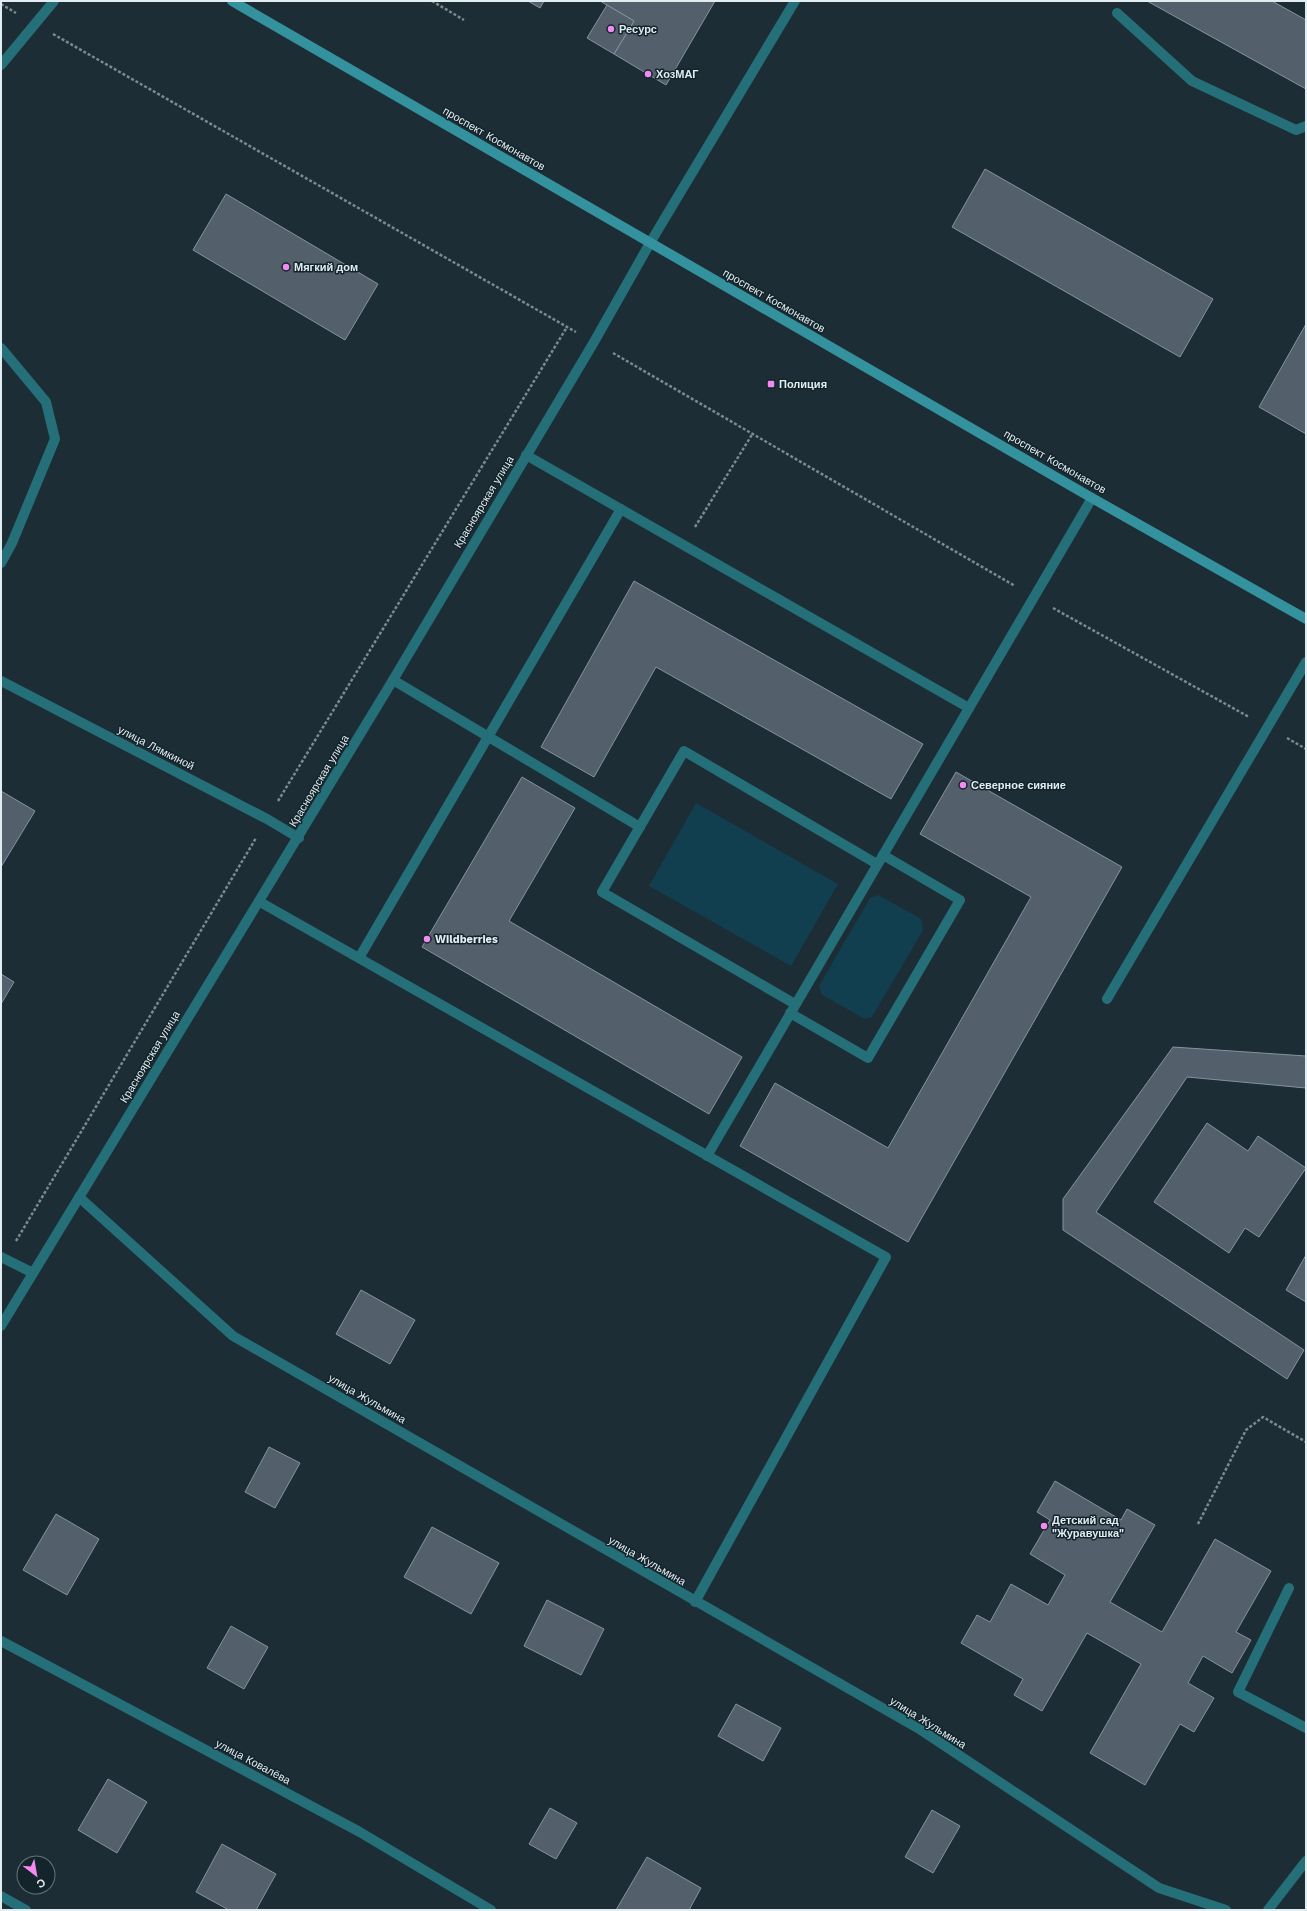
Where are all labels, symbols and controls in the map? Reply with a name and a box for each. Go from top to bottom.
place label: Ресурс [619,23,657,36]
marker: Ресурс [606,24,616,34]
place label: ХозМАГ [656,68,699,81]
marker: ХозМАГ [643,69,653,79]
street label: проспект Космонавтов [441,104,548,174]
place label: Мягкий дом [294,261,358,274]
marker: Мягкий дом [281,262,291,272]
street label: проспект Космонавтов [721,266,828,336]
place label: Полиция [779,378,827,391]
marker: Полиция [766,379,776,389]
street label: проспект Космонавтов [1002,427,1109,497]
street label: Красноярская улица [451,453,517,550]
street label: улица Лямкиной [116,723,196,773]
street label: Красноярская улица [286,732,352,829]
place label: Северное сияние [971,779,1066,792]
marker: Северное сияние [958,780,968,790]
place label: Wildberries [435,933,498,946]
marker: Wildberries [422,934,432,944]
street label: Красноярская улица [117,1008,183,1105]
street label: улица Жульмина [326,1372,409,1427]
place label: Детский сад "Журавушка" [1052,1514,1124,1540]
marker: Детский сад "Журавушка" [1039,1521,1049,1531]
street label: улица Жульмина [606,1534,689,1589]
street label: улица Жульмина [888,1694,969,1752]
street label: улица Ковалёва [213,1737,293,1788]
north arrow [16,1855,56,1895]
text: С [34,1876,48,1891]

